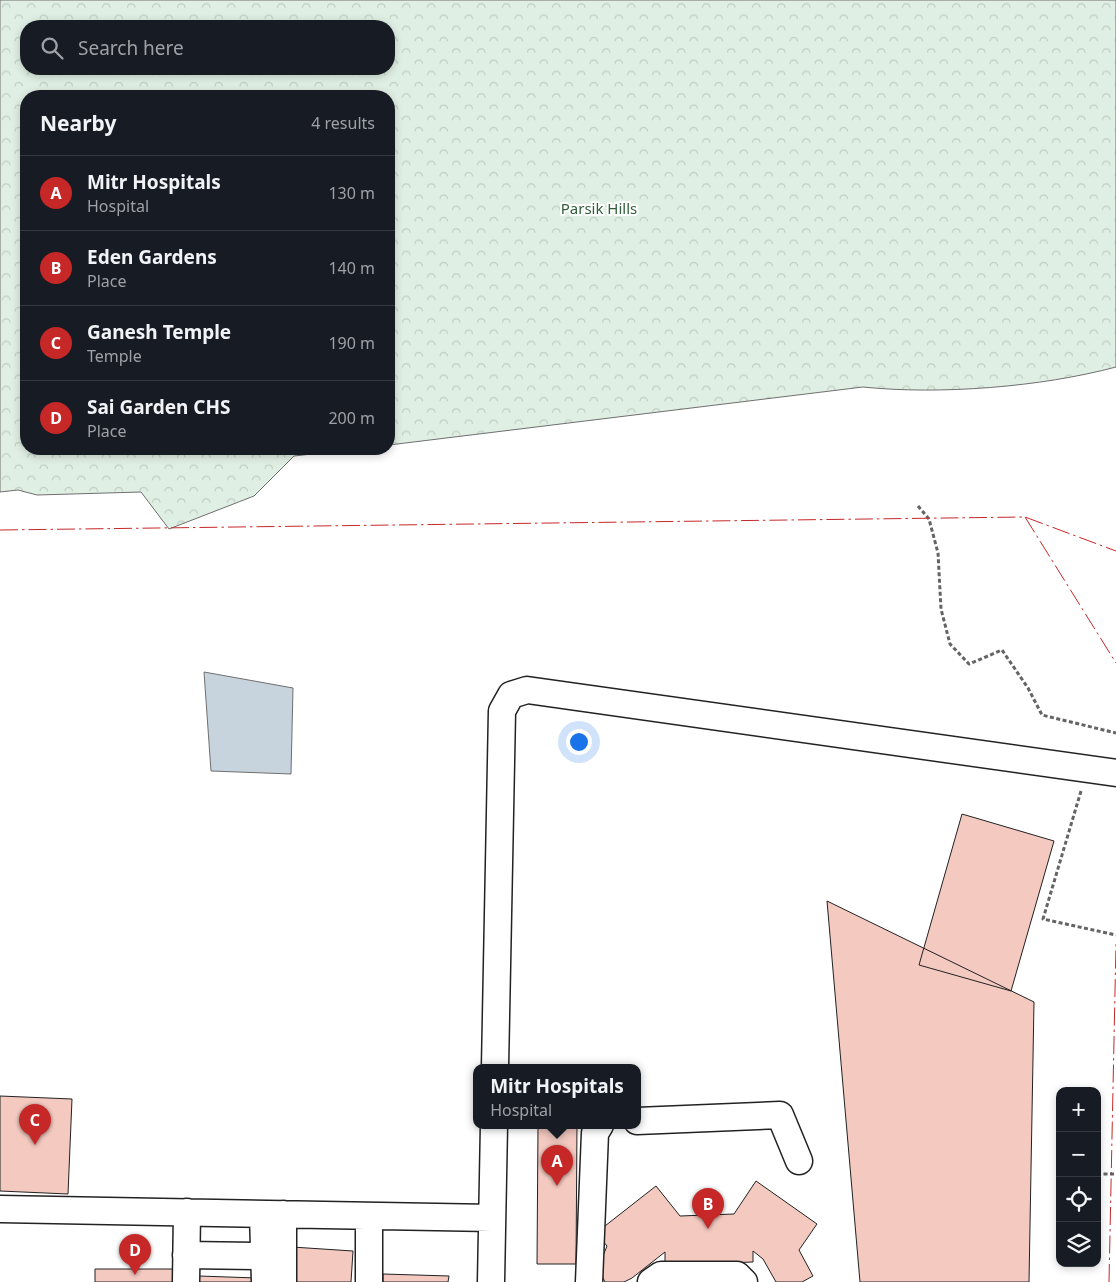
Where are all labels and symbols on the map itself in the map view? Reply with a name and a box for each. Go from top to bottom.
park label: Parsik Hills [561,198,637,218]
your location [566,729,592,755]
pin: C [19,1104,51,1145]
pin: A [541,1145,573,1186]
pin: B [692,1188,724,1229]
pin: D [119,1234,151,1275]

